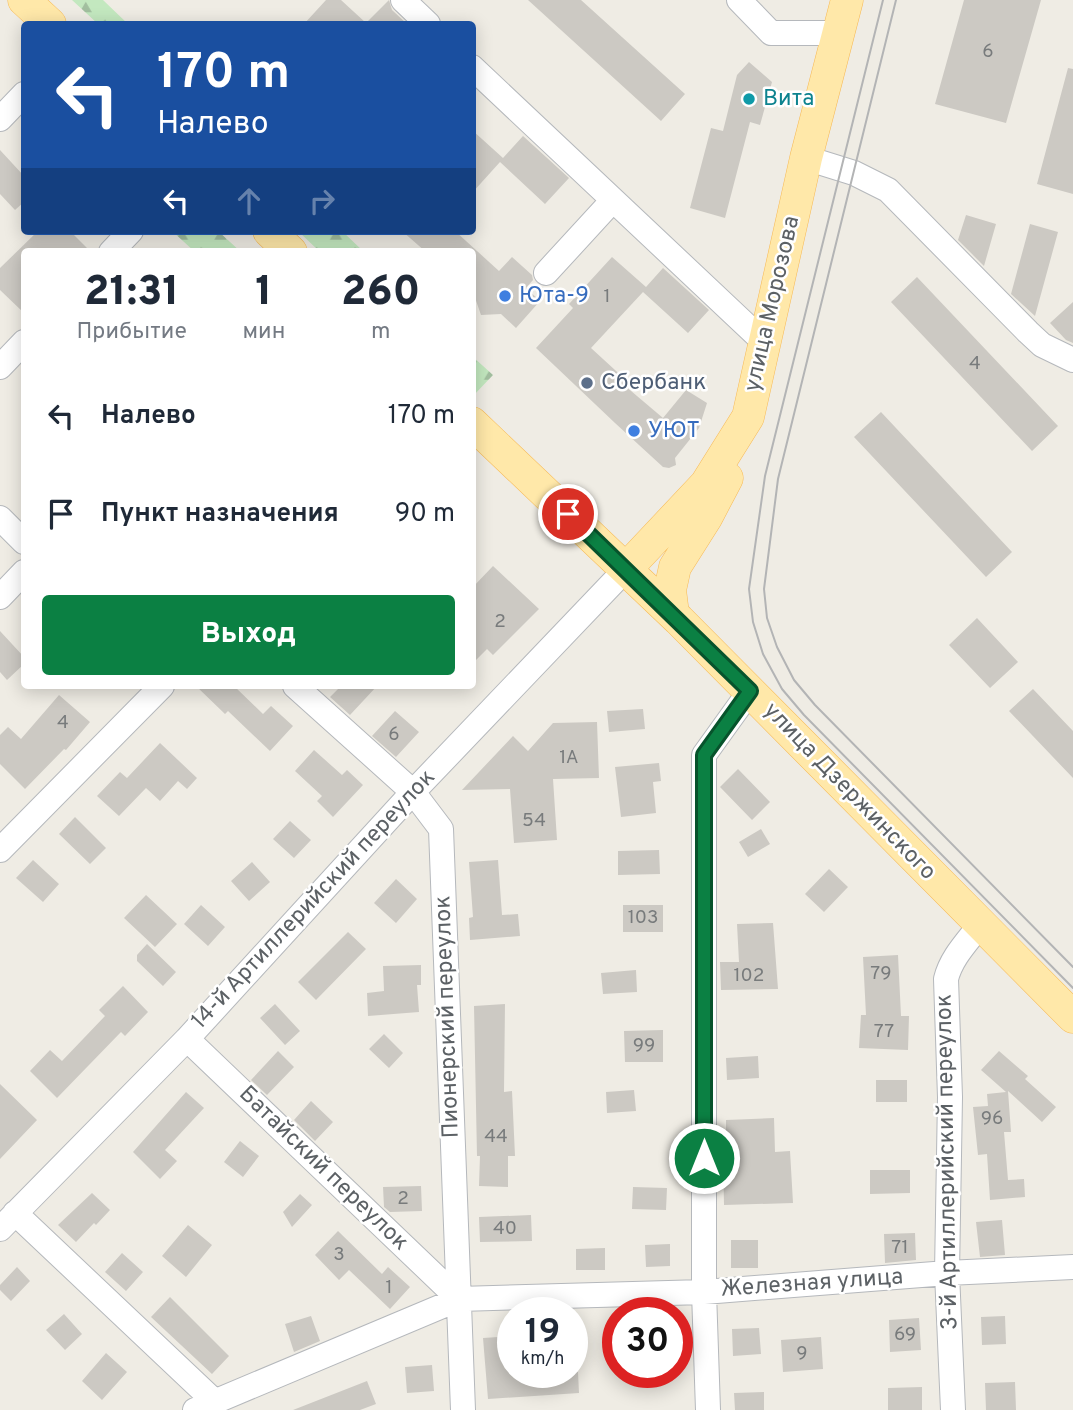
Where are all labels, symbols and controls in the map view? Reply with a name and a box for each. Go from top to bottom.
house number: 6 [982,40,994,64]
text: 170 m [157,44,290,106]
icon: left [42,49,133,140]
place label: Вита [763,85,814,114]
marker: Вита [741,91,757,107]
text: Налево [157,105,269,145]
icon: left [157,182,195,220]
icon: ahead [230,182,268,220]
icon: right [303,182,341,220]
street label: улица Морозова [739,213,807,395]
text: 21:31 [84,267,179,320]
text: 1 [255,267,272,320]
text: 260 [341,267,420,320]
place label: Юта-9 [519,282,589,311]
house number: 1 [603,285,611,309]
marker: Юта-9 [497,288,513,304]
text: Прибытие [77,318,187,347]
text: мин [242,318,285,347]
text: m [371,318,390,347]
house number: 4 [969,352,981,376]
place label: Сбербанк [601,369,706,398]
marker: Сбербанк [579,375,595,391]
icon: left [42,397,80,435]
text: Налево [101,400,196,433]
text: 170 m [388,400,455,433]
place label: УЮТ [648,417,700,446]
marker: УЮТ [626,423,642,439]
pin [538,484,598,544]
icon: arrive [42,495,80,533]
icon: arrive [549,495,587,533]
text: Пункт назначения [101,498,339,531]
text: 90 m [395,498,455,531]
button: Выход [42,595,455,675]
house number: 2 [494,610,506,634]
street label: улица Дзержинского [757,697,941,887]
house number: 4 [57,711,69,735]
house number: 6 [388,723,400,747]
house number: 1А [559,746,579,770]
street label: 14-й Артиллерийский переулок [186,764,442,1036]
house number: 54 [522,809,546,833]
street label: Пионерский переулок [429,895,467,1139]
house number: 103 [628,906,658,930]
house number: 79 [870,962,892,986]
house number: 102 [734,964,764,988]
street label: 3-й Артиллерийский переулок [931,994,965,1330]
house number: 77 [874,1020,894,1044]
house number: 99 [633,1034,655,1058]
street label: Батайский переулок [232,1080,414,1258]
house number: 96 [981,1107,1003,1131]
position arrow [667,1121,741,1195]
house number: 44 [484,1125,508,1149]
house number: 2 [397,1187,409,1211]
house number: 40 [493,1217,517,1241]
house number: 71 [891,1236,909,1260]
house number: 3 [333,1243,345,1267]
street label: Железная улица [720,1263,904,1305]
house number: 1 [385,1276,393,1300]
speed limit sign: 30 [602,1297,693,1388]
text: 19 [525,1311,560,1355]
house number: 69 [894,1323,916,1347]
house number: 9 [796,1342,808,1366]
text: km/h [521,1348,564,1371]

